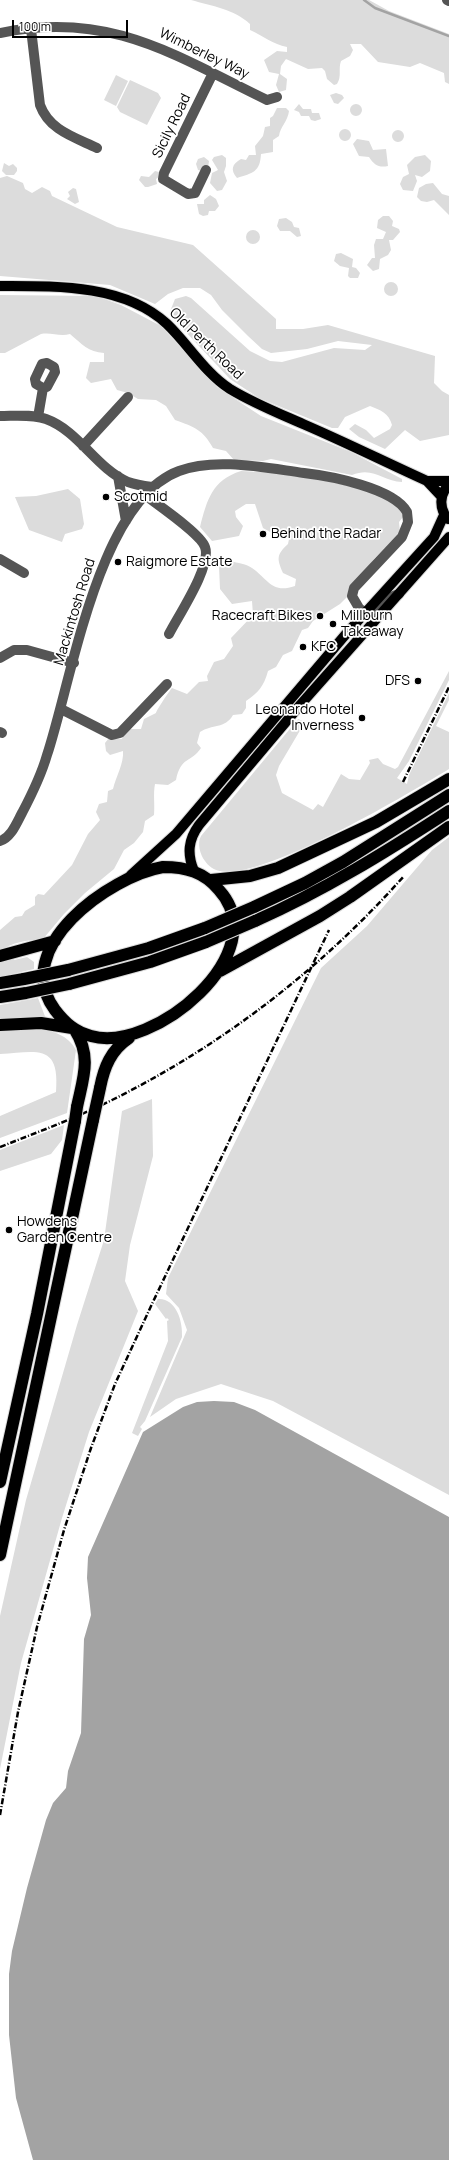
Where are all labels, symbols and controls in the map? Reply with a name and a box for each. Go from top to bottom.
scale bar [14,12,130,38]
text: 100 m [19,18,51,35]
street label: Wimberley Way [156,25,252,83]
street label: Sicily Road [149,91,195,161]
street label: Old Perth Road [166,305,246,383]
place label: Scotmid [114,489,167,505]
marker: Scotmid [101,492,111,502]
place label: Behind the Radar [271,526,381,542]
marker: Behind the Radar [258,529,268,539]
place label: Raigmore Estate [126,554,232,570]
street label: Mackintosh Road [51,556,99,668]
marker: Raigmore Estate [113,557,123,567]
place label: Racecraft Bikes [212,608,312,624]
place label: Millburn Takeaway [341,608,404,640]
marker: Racecraft Bikes [315,611,325,621]
marker: Millburn Takeaway [328,619,338,629]
place label: KFC [311,639,336,655]
marker: KFC [298,642,308,652]
place label: DFS [385,673,410,689]
marker: DFS [413,676,423,686]
place label: Leonardo Hotel Inverness [255,702,354,734]
marker: Leonardo Hotel Inverness [357,713,367,723]
place label: Howdens Garden Centre [17,1214,112,1246]
marker: Howdens Garden Centre [4,1225,14,1235]

